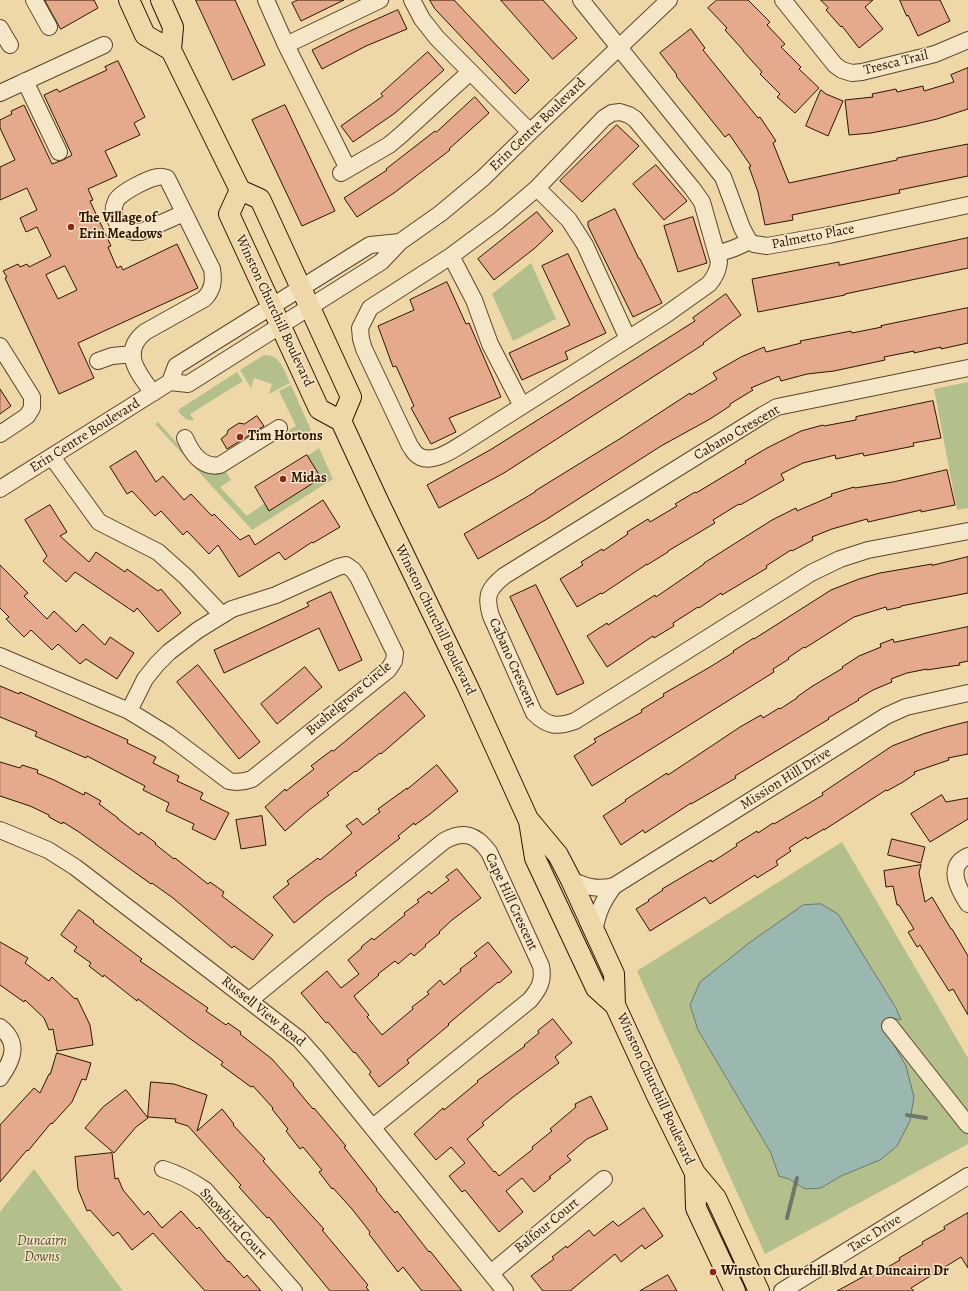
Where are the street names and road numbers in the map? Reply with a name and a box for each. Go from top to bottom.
street label: Tresca Trail [862,47,930,79]
street label: Erin Centre Boulevard [487,75,589,175]
street label: Palmetto Place [770,221,856,253]
street label: Winston Churchill Boulevard [231,232,317,390]
street label: Erin Centre Boulevard [27,395,143,477]
street label: Cabano Crescent [691,402,783,464]
street label: Winston Churchill Boulevard [391,542,479,698]
street label: Cabano Crescent [485,616,539,710]
street label: Bushelgrove Circle [303,658,395,740]
street label: Mission Hill Drive [738,744,834,814]
street label: Cape Hill Crescent [481,851,541,953]
street label: Russell View Road [218,973,308,1051]
street label: Winston Churchill Boulevard [612,1010,698,1168]
street label: Snowbird Court [196,1185,270,1263]
street label: Balfour Court [511,1195,583,1257]
street label: Tacc Drive [845,1211,905,1257]

